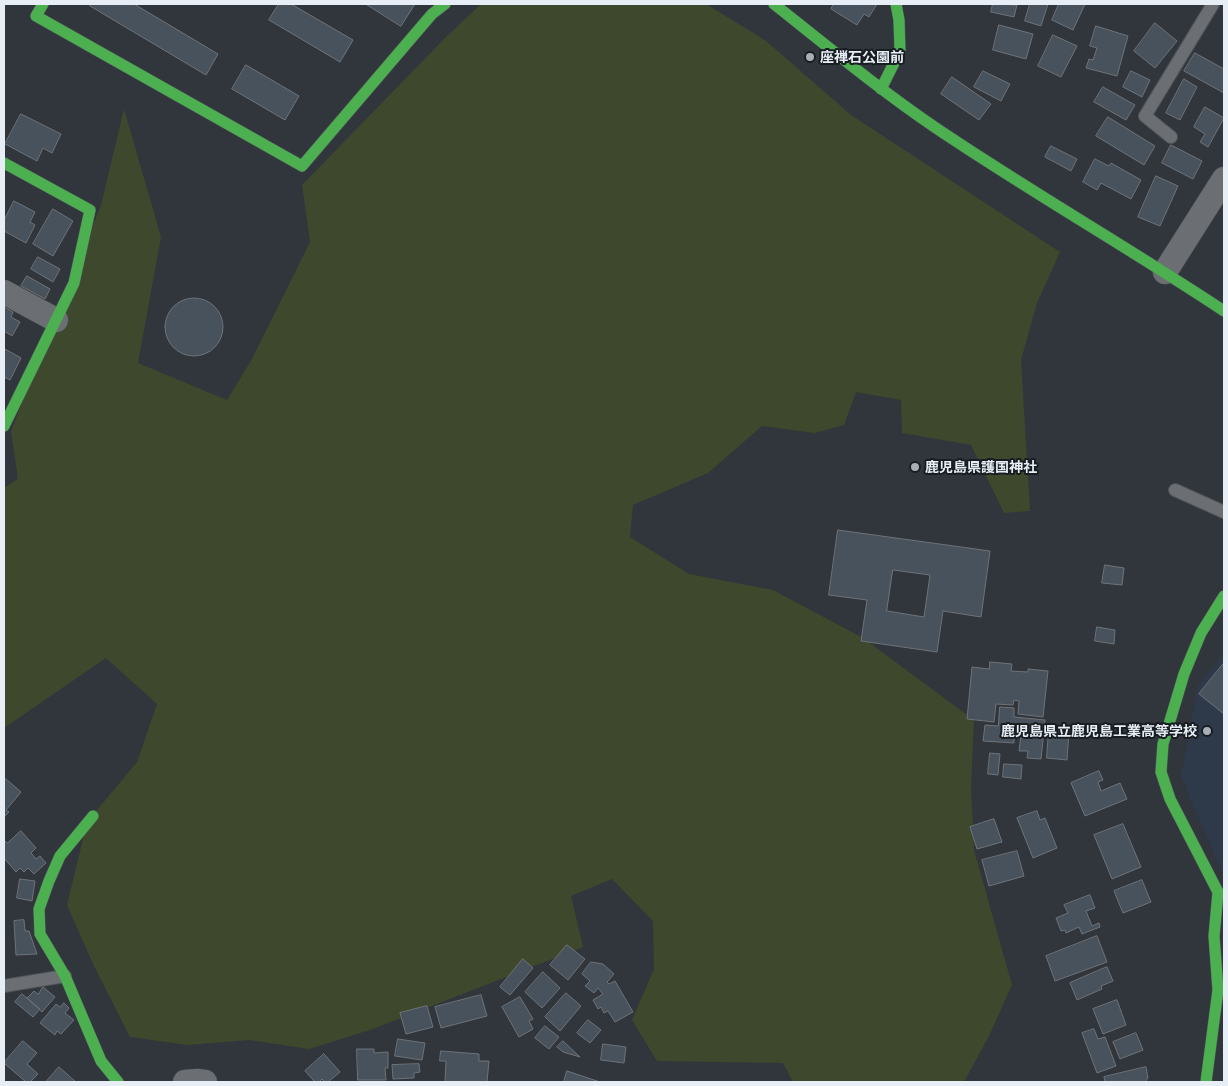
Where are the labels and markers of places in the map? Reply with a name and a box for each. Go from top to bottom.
place label: 座禅石公園前 [820,49,904,65]
marker: 座禅石公園前 [804,51,816,63]
place label: 鹿児島県護国神社 [925,459,1037,475]
marker: 鹿児島県護国神社 [909,461,921,473]
place label: 鹿児島県立鹿児島工業高等学校 [1001,723,1197,739]
marker: 鹿児島県立鹿児島工業高等学校 [1201,725,1213,737]

